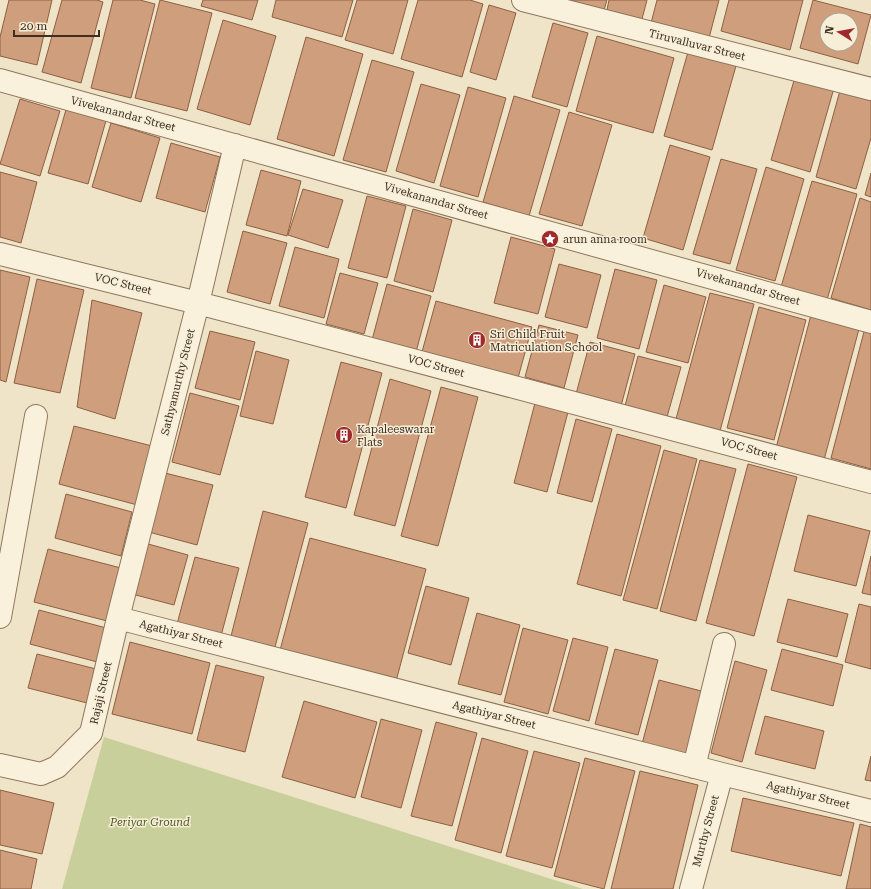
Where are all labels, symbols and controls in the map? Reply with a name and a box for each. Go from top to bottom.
scale bar [14,12,99,38]
north arrow [819,12,859,52]
text: 20 m [20,19,47,33]
text: N [822,24,837,36]
street label: Tiruvalluvar Street [647,27,747,63]
street label: Vivekanandar Street [69,94,177,134]
street label: Vivekanandar Street [382,180,490,222]
place icon: arun anna room [540,229,560,249]
place label: arun anna room [563,233,647,246]
street label: Vivekanandar Street [694,266,802,308]
street label: VOC Street [93,271,153,297]
street label: Sathyamurthy Street [158,327,198,437]
place label: Sri Child Fruit Matriculation School [490,328,603,354]
building icon: Sri Child Fruit Matriculation School [467,330,487,350]
street label: VOC Street [406,352,466,380]
place label: Kapaleeswarar Flats [357,423,435,449]
building icon: Kapaleeswarar Flats [334,425,354,445]
street label: VOC Street [719,435,779,463]
street label: Agathiyar Street [138,617,224,651]
street label: Rajaji Street [87,660,115,726]
street label: Agathiyar Street [451,698,537,732]
street label: Agathiyar Street [765,778,851,812]
street label: Murthy Street [690,794,722,868]
park label: Periyar Ground [109,816,190,829]

